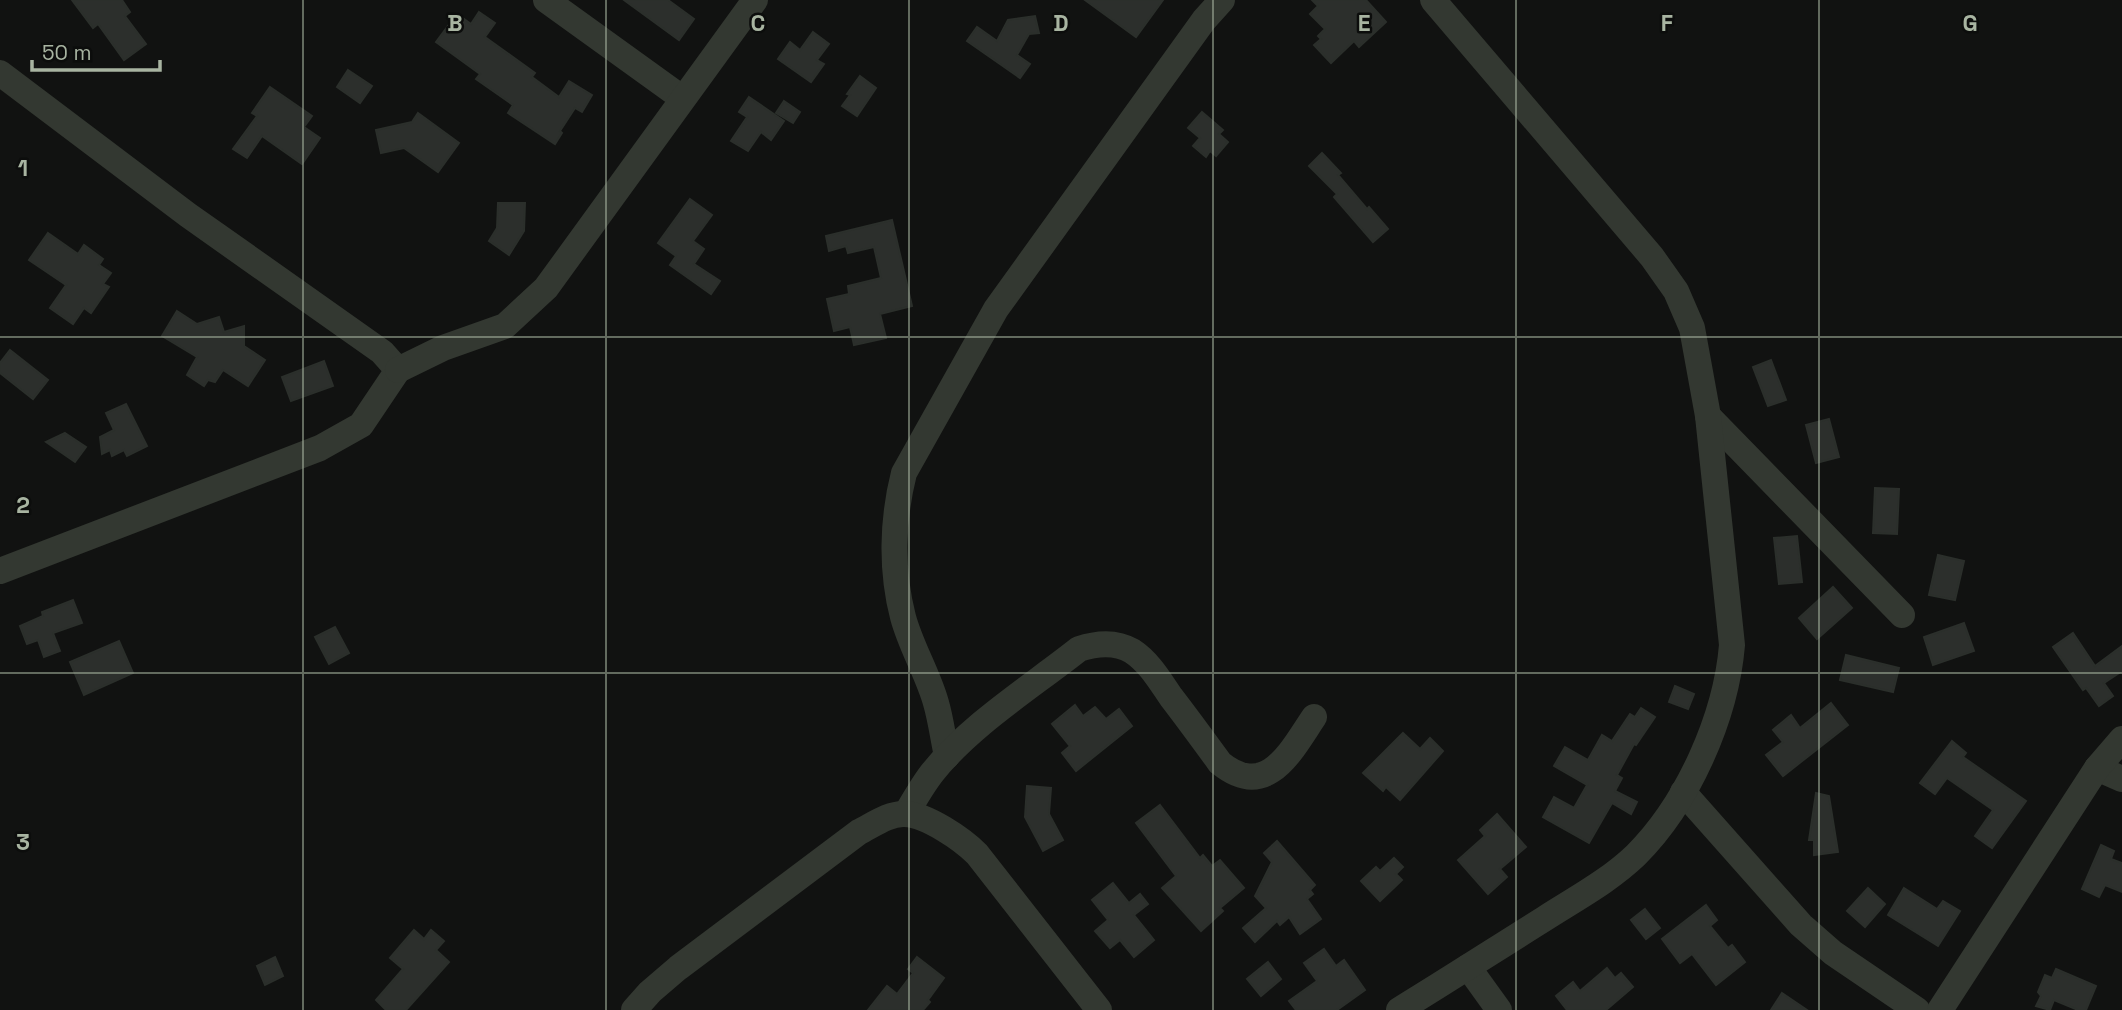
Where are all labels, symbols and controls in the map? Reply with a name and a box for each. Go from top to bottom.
text: B [447,8,463,38]
text: C [751,8,765,38]
text: D [1053,8,1069,38]
text: E [1358,8,1370,38]
text: F [1661,8,1673,38]
text: G [1962,8,1978,38]
scale bar [32,28,159,72]
text: 50 m [42,39,92,66]
text: 1 [18,153,28,183]
text: 2 [16,490,30,520]
text: 3 [16,827,30,857]

